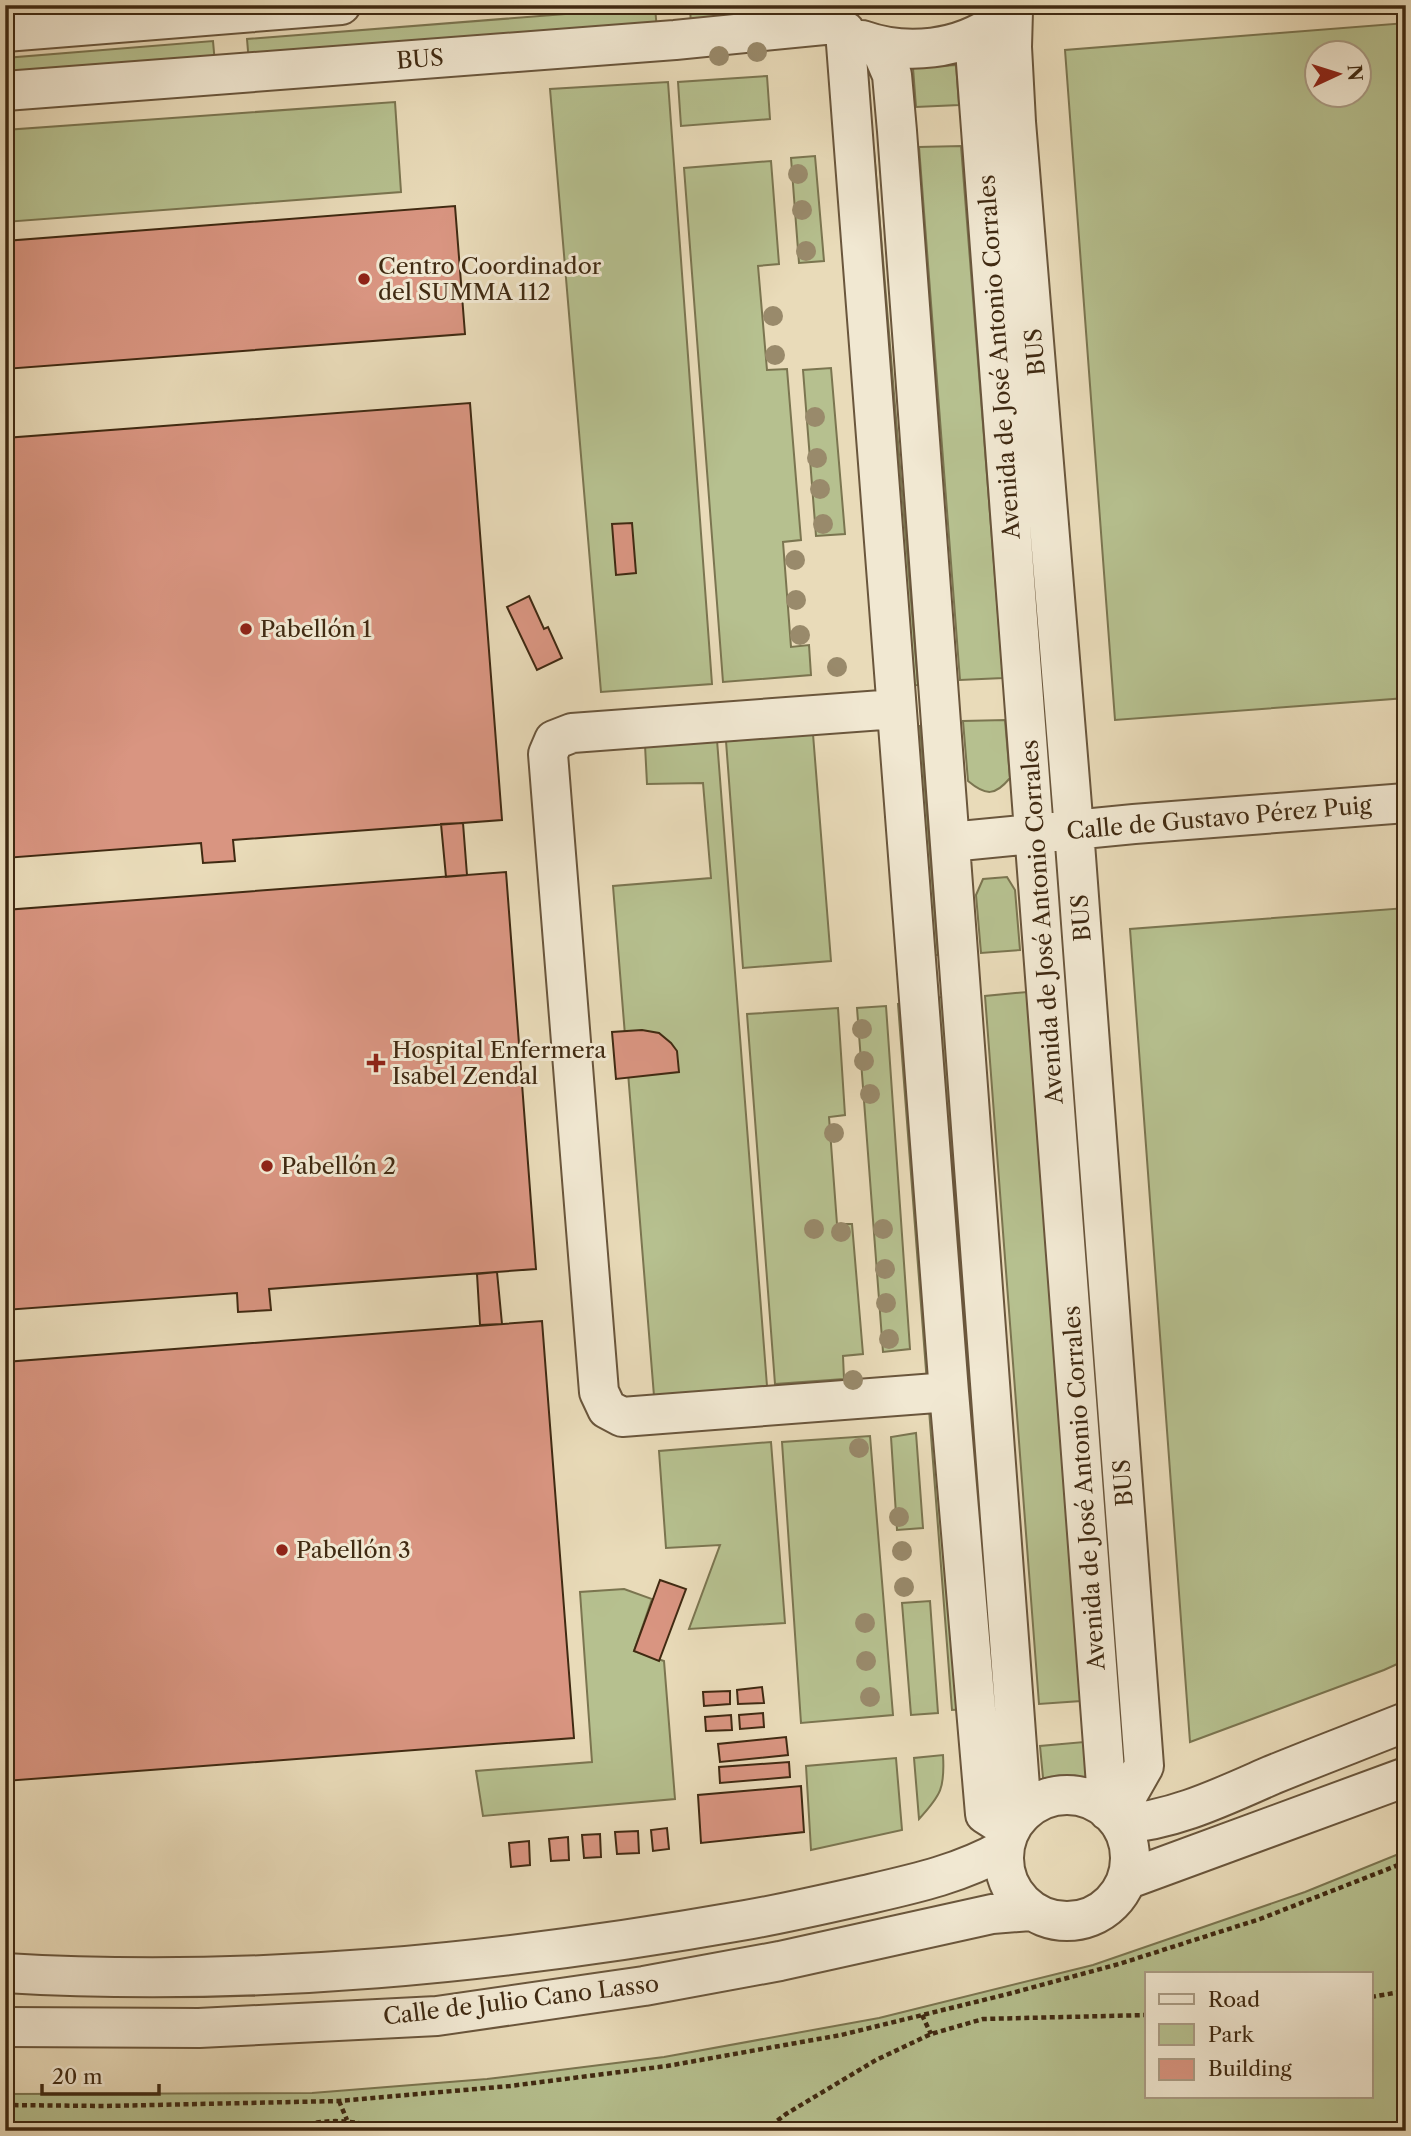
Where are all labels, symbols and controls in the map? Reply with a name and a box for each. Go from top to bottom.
north arrow [1302,38,1372,108]
street label: BUS [395,43,445,75]
text: N [1342,64,1367,82]
street label: Avenida de José Antonio Corrales [972,174,1026,541]
place label: Centro Coordinador del SUMMA 112 [378,252,602,306]
marker: Centro Coordinador del SUMMA 112 [356,271,372,287]
street label: BUS [1019,327,1051,377]
place label: Pabellón 1 [260,615,372,643]
marker: Pabellón 1 [238,621,254,637]
street label: Avenida de José Antonio Corrales [1015,739,1069,1106]
street label: Calle de Gustavo Pérez Puig [1065,791,1374,845]
street label: BUS [1065,893,1097,943]
place label: Hospital Enfermera Isabel Zendal [392,1036,607,1090]
marker: Hospital Enfermera Isabel Zendal [366,1053,386,1073]
place label: Pabellón 2 [281,1152,396,1180]
marker: Pabellón 2 [259,1158,275,1174]
street label: Avenida de José Antonio Corrales [1057,1305,1111,1672]
street label: BUS [1107,1458,1139,1508]
place label: Pabellón 3 [296,1536,411,1564]
marker: Pabellón 3 [274,1542,290,1558]
street label: Calle de Julio Cano Lasso [382,1969,660,2031]
legend [1145,1972,1372,2098]
text: Road [1208,1987,1260,2012]
text: Park [1208,2022,1254,2047]
scale bar [42,2052,159,2096]
text: Building [1208,2056,1293,2081]
text: 20 m [52,2064,103,2089]

